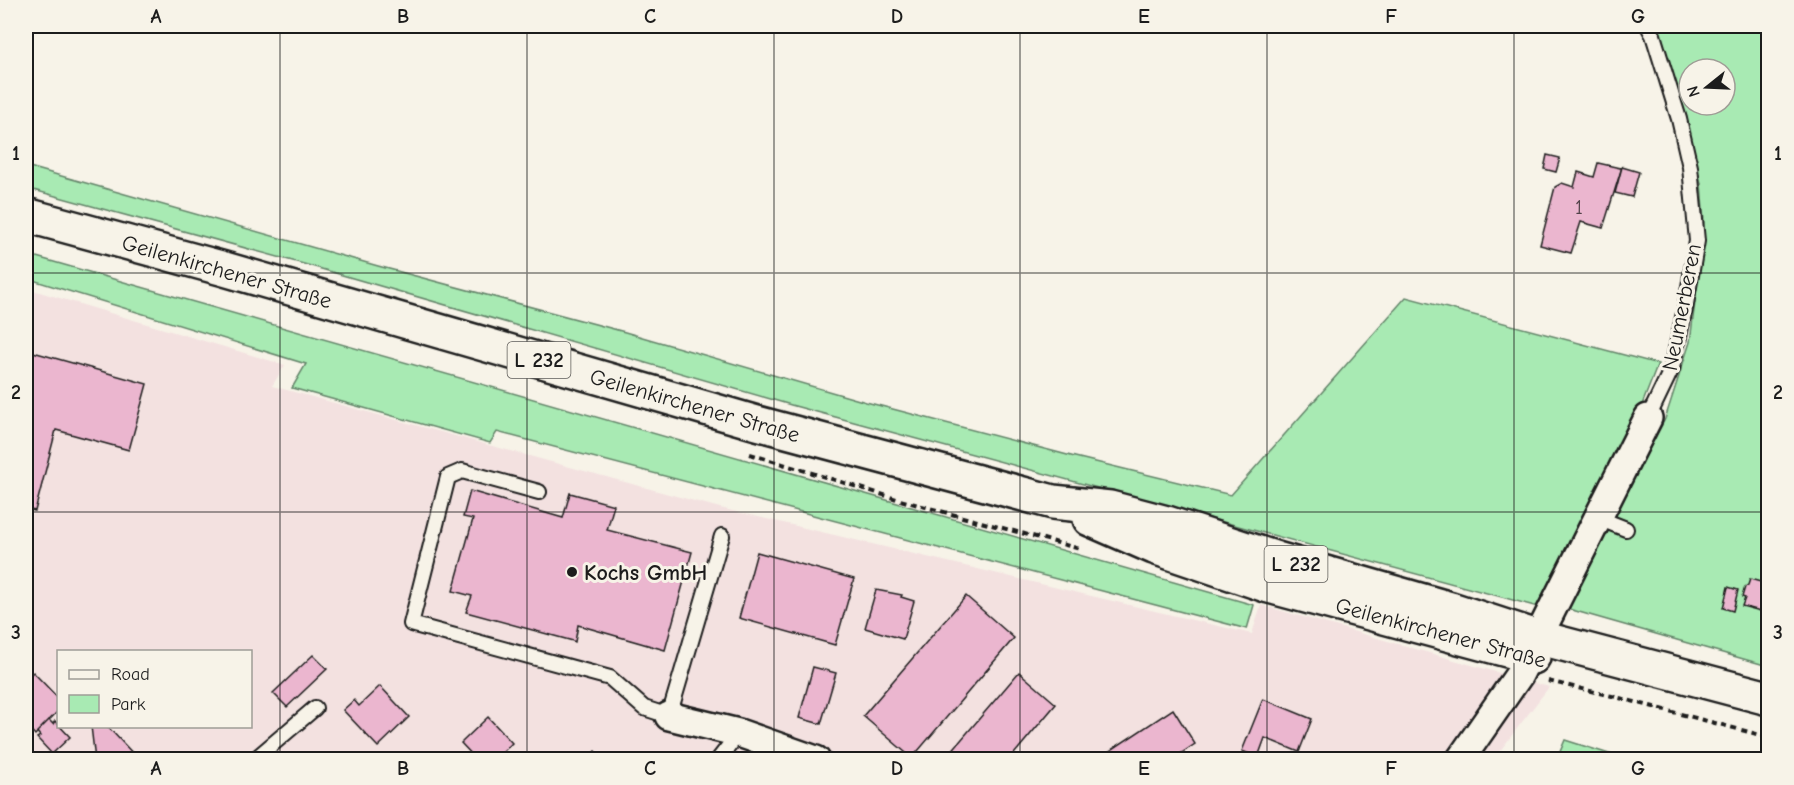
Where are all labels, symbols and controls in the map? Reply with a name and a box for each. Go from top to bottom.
text: A [150,5,162,28]
text: B [397,5,409,28]
text: C [644,5,656,28]
text: D [891,5,903,28]
text: E [1138,5,1150,28]
text: F [1385,5,1397,28]
text: G [1631,5,1645,28]
north arrow [1677,57,1737,117]
text: N [1684,84,1704,99]
text: 1 [12,142,20,165]
text: 1 [1774,142,1782,165]
house number: 1 [1575,196,1583,219]
street label: Geilenkirchener Straße [119,230,335,314]
street label: Neumerberen [1657,241,1707,373]
road number: L 232 [508,342,570,378]
street label: Geilenkirchener Straße [587,364,803,448]
text: 2 [11,381,21,404]
text: 2 [1773,381,1783,404]
road number: L 232 [1264,546,1328,582]
place label: Kochs GmbH [584,560,707,586]
marker: Kochs GmbH [565,565,579,579]
street label: Geilenkirchener Straße [1333,592,1549,674]
text: 3 [11,621,21,644]
text: 3 [1773,621,1783,644]
legend [57,650,252,728]
text: Road [111,664,150,685]
text: Park [111,694,146,715]
text: A [150,757,162,780]
text: B [397,757,409,780]
text: C [644,757,656,780]
text: D [891,757,903,780]
text: E [1138,757,1150,780]
text: F [1385,757,1397,780]
text: G [1631,757,1645,780]

